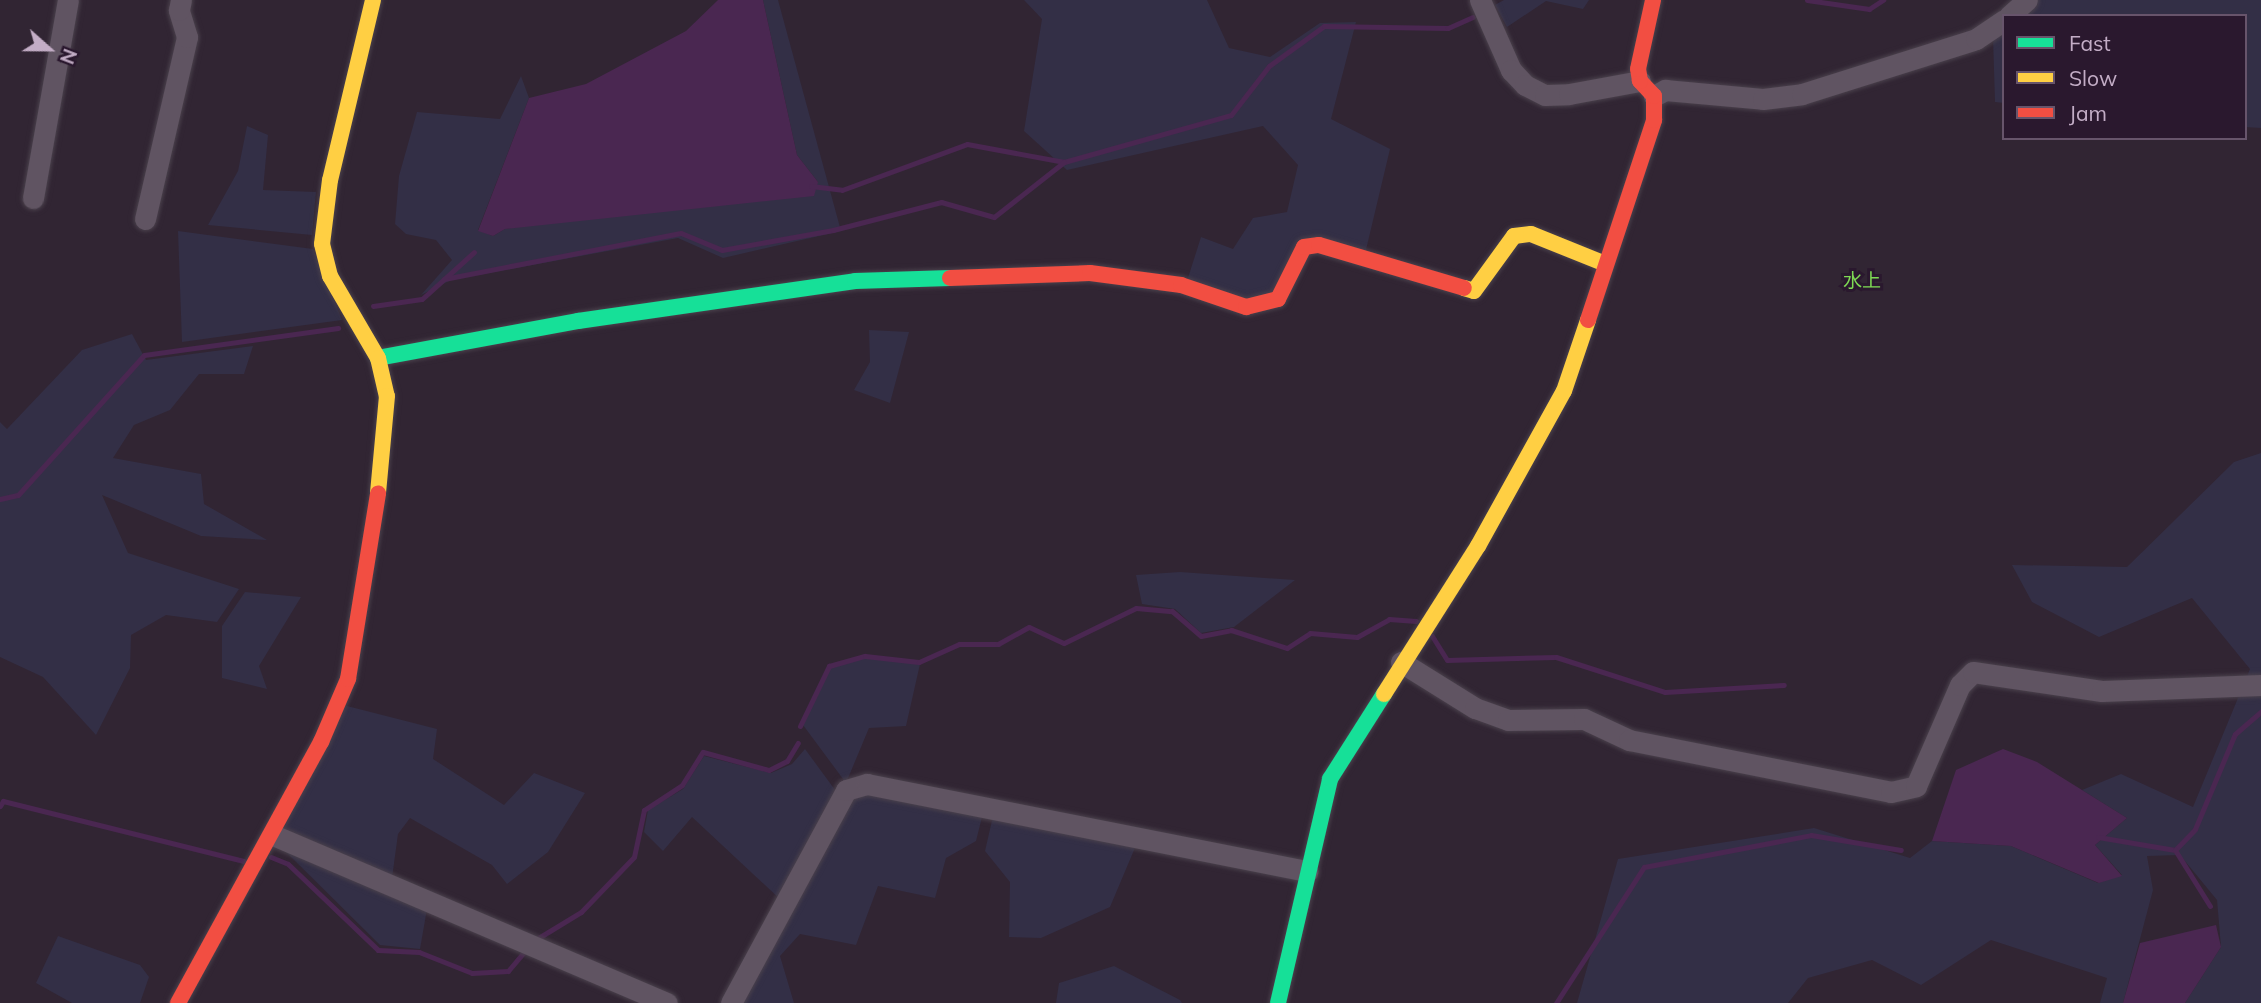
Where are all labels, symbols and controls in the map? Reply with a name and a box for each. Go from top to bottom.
north arrow [14,14,84,84]
legend [2002,14,2247,140]
text: Fast [2069,30,2111,56]
text: N [55,46,82,68]
text: Slow [2069,65,2117,91]
text: Jam [2069,100,2107,126]
district label: 水上 [1843,270,1881,292]

